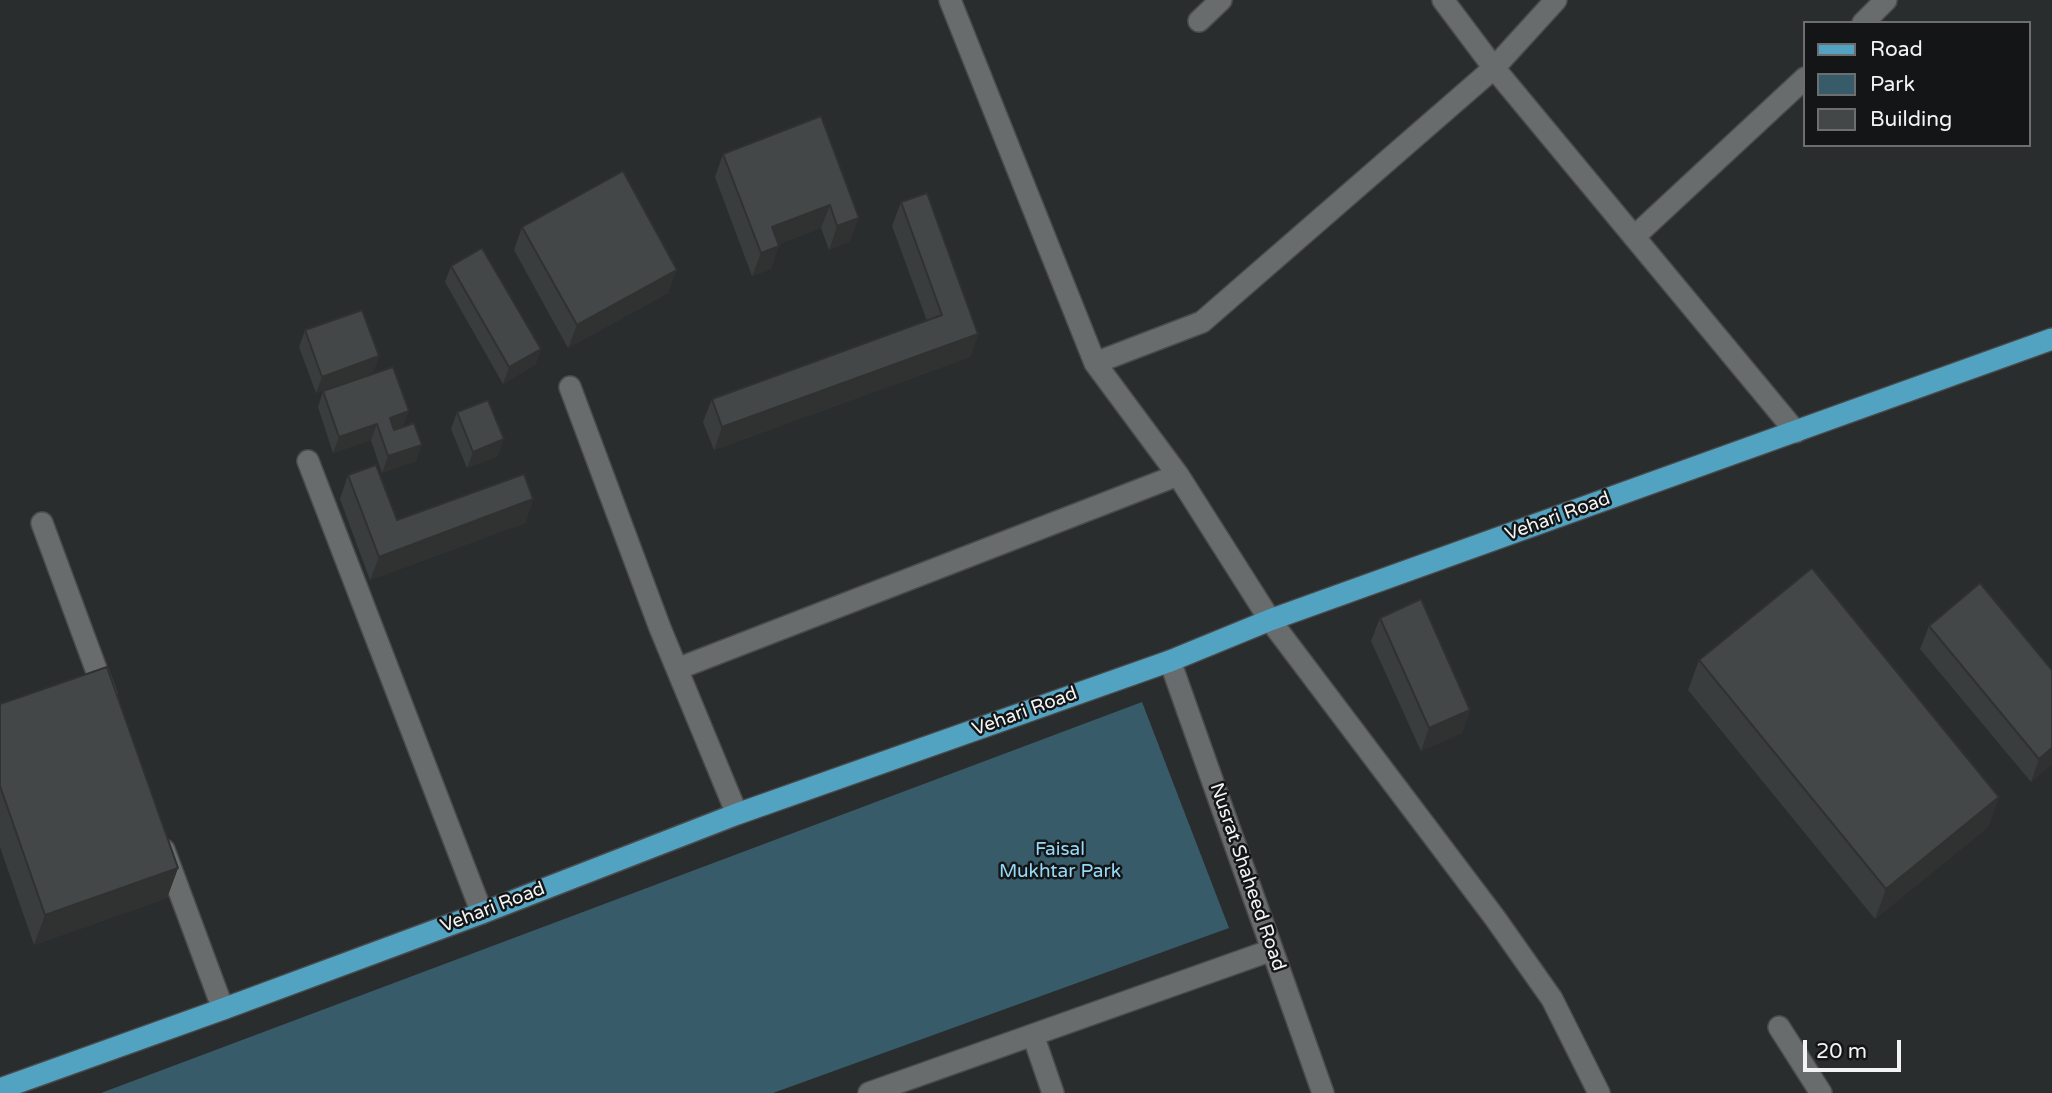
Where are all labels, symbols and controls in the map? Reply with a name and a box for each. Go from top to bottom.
legend [1804,21,2031,147]
text: Road [1870,37,1923,62]
text: Park [1870,72,1915,97]
text: Building [1870,107,1952,132]
street label: Vehari Road [1502,488,1614,546]
street label: Vehari Road [969,683,1081,741]
street label: Nusrat Shaheed Road [1204,780,1290,974]
park label: Faisal Mukhtar Park [999,839,1121,883]
street label: Vehari Road [438,878,548,938]
scale bar [1807,1026,1905,1070]
text: 20 m [1816,1039,1867,1064]

